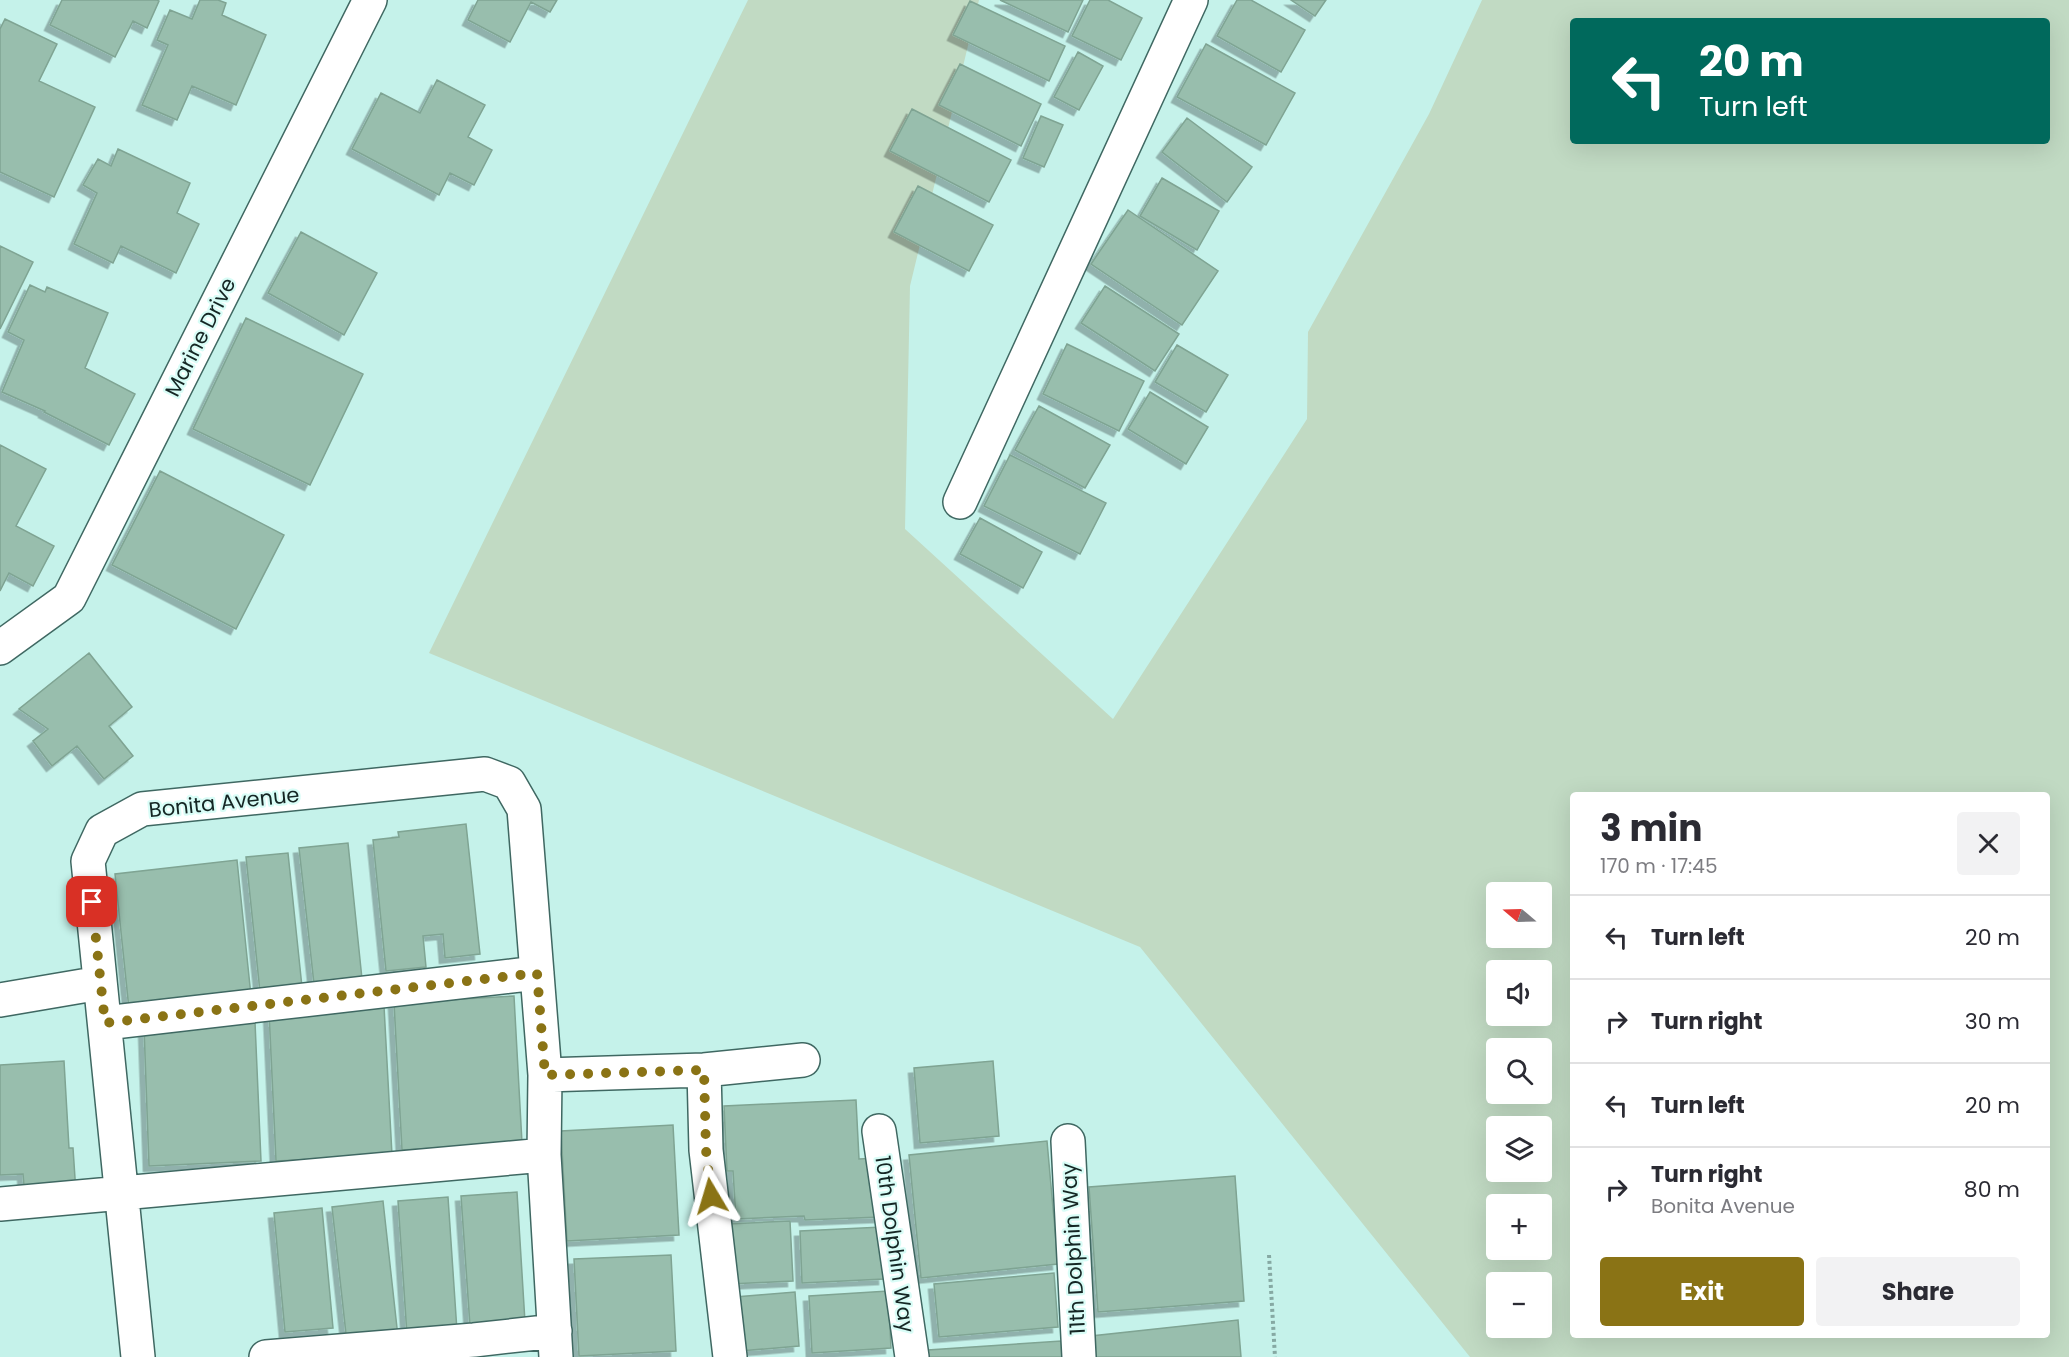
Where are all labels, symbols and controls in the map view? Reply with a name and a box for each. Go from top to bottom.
text: 20 m [1699,32,1804,91]
icon: left [1600,42,1678,120]
text: Turn left [1699,88,1808,125]
street label: Marine Drive [158,273,242,401]
street label: Bonita Avenue [147,780,301,824]
text: 3 min [1600,803,1702,854]
button: close [1957,812,2020,875]
text: 170 m · 17:45 [1600,852,1717,880]
pin [66,876,117,927]
north arrow [1486,882,1552,948]
map controls [1486,882,1552,1338]
icon: arrive [75,885,108,918]
icon: left [1600,921,1633,954]
text: Turn left [1651,922,1745,953]
text: 20 m [1965,922,2020,953]
button: sound [1486,960,1552,1026]
icon: right [1600,1005,1633,1038]
text: Turn right [1651,1006,1762,1037]
text: 30 m [1965,1006,2020,1037]
button: search [1486,1038,1552,1104]
icon: left [1600,1089,1633,1122]
text: Turn left [1651,1090,1745,1121]
text: 20 m [1965,1090,2020,1121]
button: layers [1486,1116,1552,1182]
street label: 10th Dolphin Way [868,1154,922,1335]
text: Turn right [1651,1159,1762,1190]
street label: 11th Dolphin Way [1054,1162,1092,1336]
position arrow [679,1164,743,1228]
icon: right [1600,1173,1633,1206]
text: 80 m [1964,1174,2020,1205]
text: Bonita Avenue [1651,1192,1795,1220]
button: + [1486,1194,1552,1260]
button: Exit [1600,1257,1804,1326]
button: Share [1816,1257,2020,1326]
button: − [1486,1272,1552,1338]

